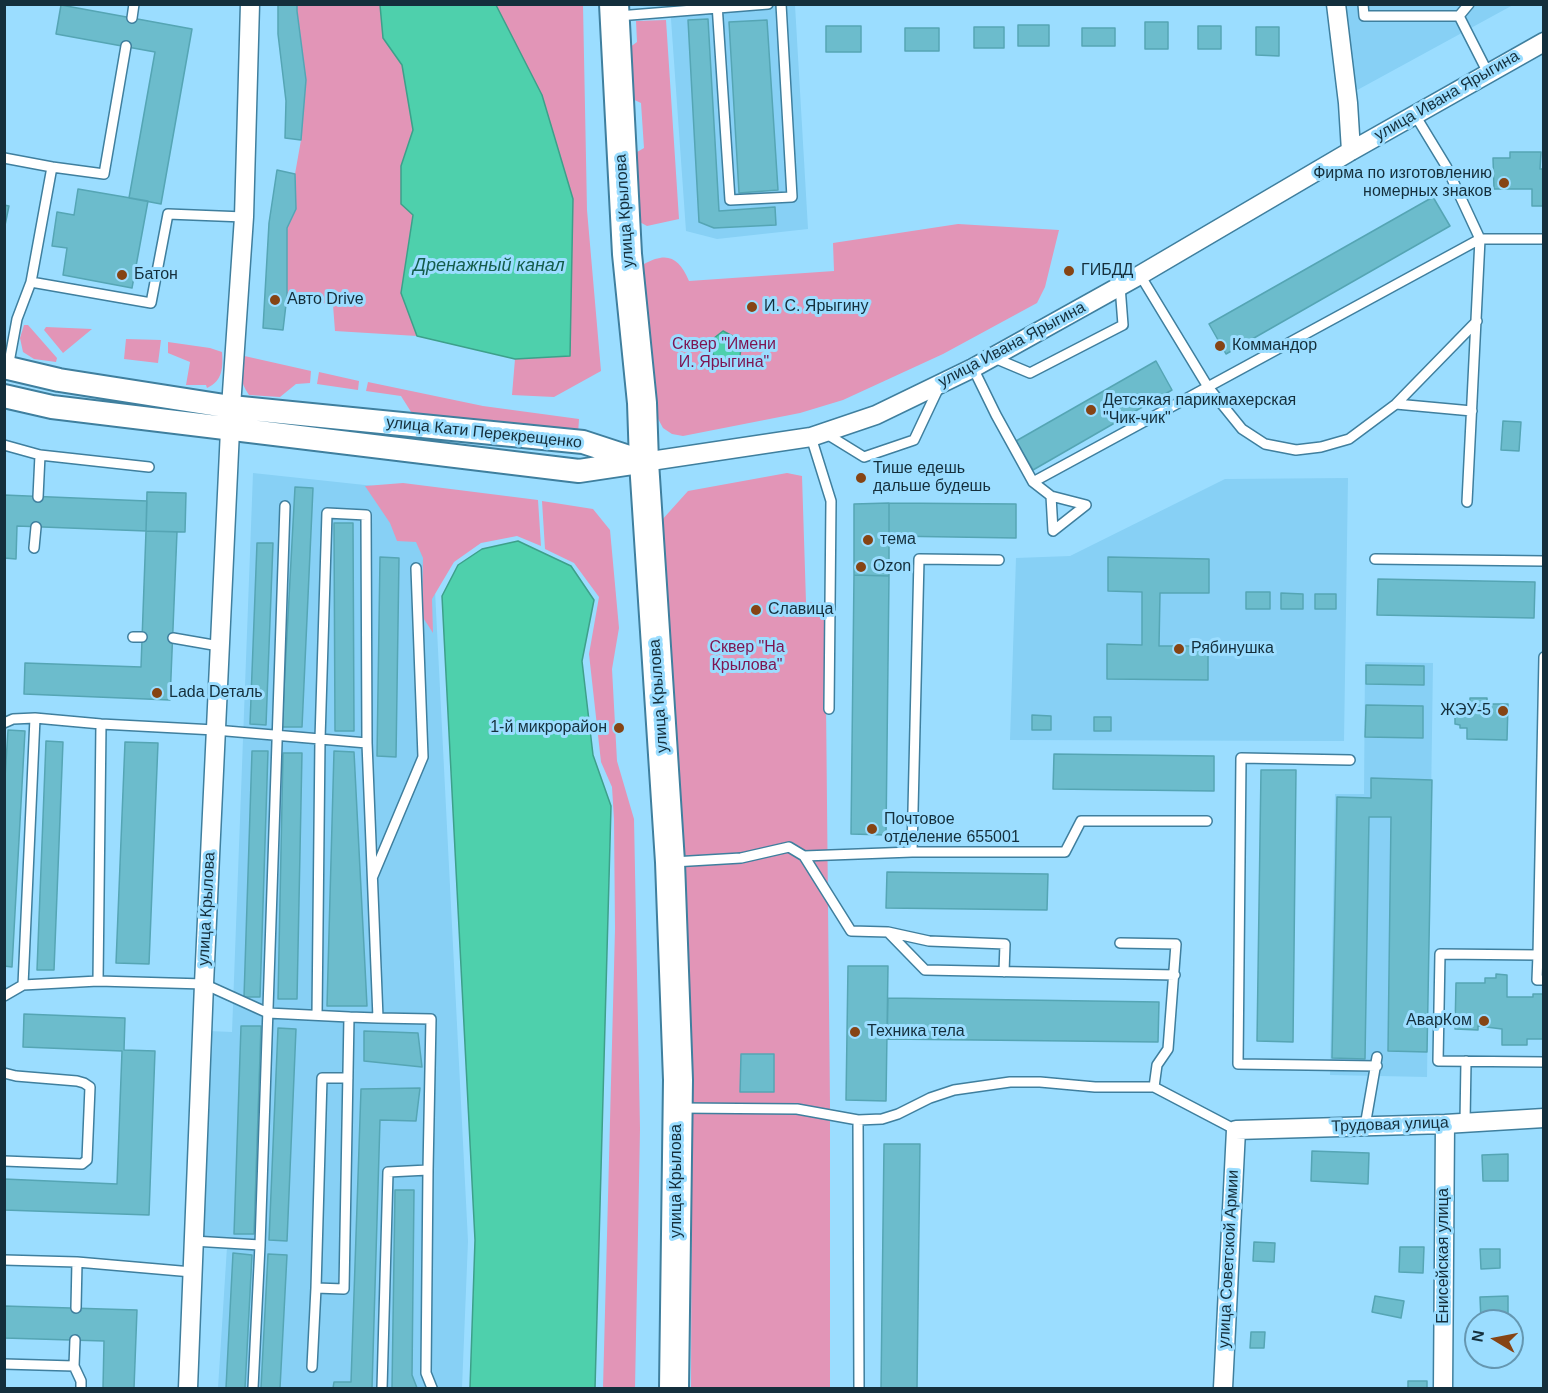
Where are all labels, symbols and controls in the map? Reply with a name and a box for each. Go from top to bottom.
street label: улица Ивана Ярыгина [1371,47,1523,145]
street label: улица Крылова [611,154,639,268]
place label: Фирма по изготовлению номерных знаков [1313,164,1492,202]
marker: Фирма по изготовлению номерных знаков [1497,176,1511,190]
water label: Дренажный канал [413,255,565,277]
place label: ГИБДД [1081,261,1133,281]
marker: ГИБДД [1062,264,1076,278]
place label: Батон [134,265,178,285]
marker: Батон [115,268,129,282]
place label: Авто Drive [287,290,364,310]
marker: Авто Drive [268,293,282,307]
place label: И. С. Ярыгину [764,297,868,317]
street label: улица Ивана Ярыгина [935,298,1089,392]
marker: И. С. Ярыгину [745,300,759,314]
park label: Сквер "Имени И. Ярыгина" [672,335,776,373]
place label: Коммандор [1232,336,1317,356]
marker: Коммандор [1213,339,1227,353]
place label: Детсякая парикмахерская "Чик-чик" [1103,391,1296,429]
marker: Детсякая парикмахерская "Чик-чик" [1084,403,1098,417]
street label: улица Кати Перекрещенко [385,413,583,453]
place label: Тише едешь дальше будешь [873,459,991,497]
marker: Тише едешь дальше будешь [854,471,868,485]
place label: тема [880,530,916,550]
marker: тема [861,533,875,547]
place label: Ozon [873,557,911,577]
marker: Ozon [854,560,868,574]
place label: Славица [768,600,833,620]
marker: Славица [749,603,763,617]
park label: Сквер "На Крылова" [709,638,785,676]
street label: улица Крылова [645,639,673,753]
place label: Рябинушка [1191,639,1274,659]
marker: Рябинушка [1172,642,1186,656]
place label: Lada Dеталь [169,683,263,703]
marker: Lada Dеталь [150,686,164,700]
place label: ЖЭУ-5 [1440,701,1491,721]
marker: ЖЭУ-5 [1496,704,1510,718]
place label: 1-й микрорайон [490,718,607,738]
marker: 1-й микрорайон [612,721,626,735]
place label: Почтовое отделение 655001 [884,810,1020,848]
marker: Почтовое отделение 655001 [865,822,879,836]
street label: улица Крылова [194,852,220,966]
place label: АварКом [1406,1011,1472,1031]
marker: АварКом [1477,1014,1491,1028]
place label: Техника тела [867,1022,965,1042]
marker: Техника тела [848,1025,862,1039]
street label: Трудовая улица [1331,1113,1449,1137]
street label: улица Крылова [667,1124,687,1238]
street label: улица Советской Армии [1215,1169,1243,1349]
street label: Енисейская улица [1434,1188,1454,1324]
north arrow [1464,1309,1524,1369]
text: N [1468,1329,1487,1343]

